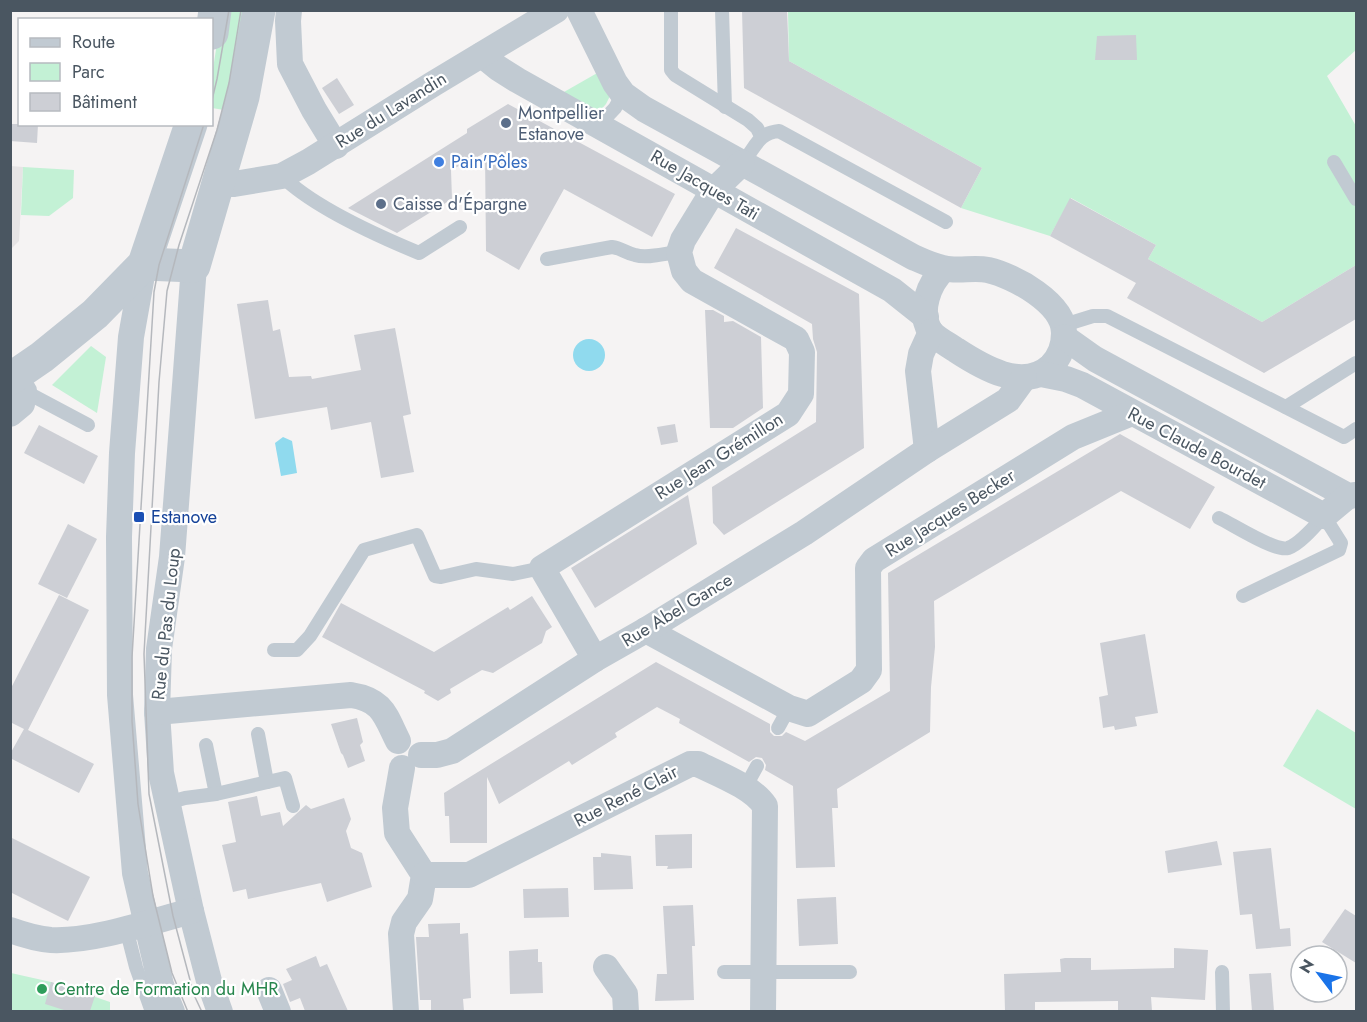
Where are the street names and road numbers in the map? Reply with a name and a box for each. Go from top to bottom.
street label: Rue du Lavandin [331,65,451,155]
street label: Rue Jacques Tati [646,143,764,227]
street label: Rue Claude Bourdet [1123,401,1271,496]
street label: Rue Jean Grémillon [650,406,788,506]
street label: Rue Jacques Becker [880,462,1021,563]
street label: Rue du Pas du Loup [145,547,187,701]
street label: Rue Abel Gance [617,567,737,653]
street label: Rue René Clair [569,758,683,833]

